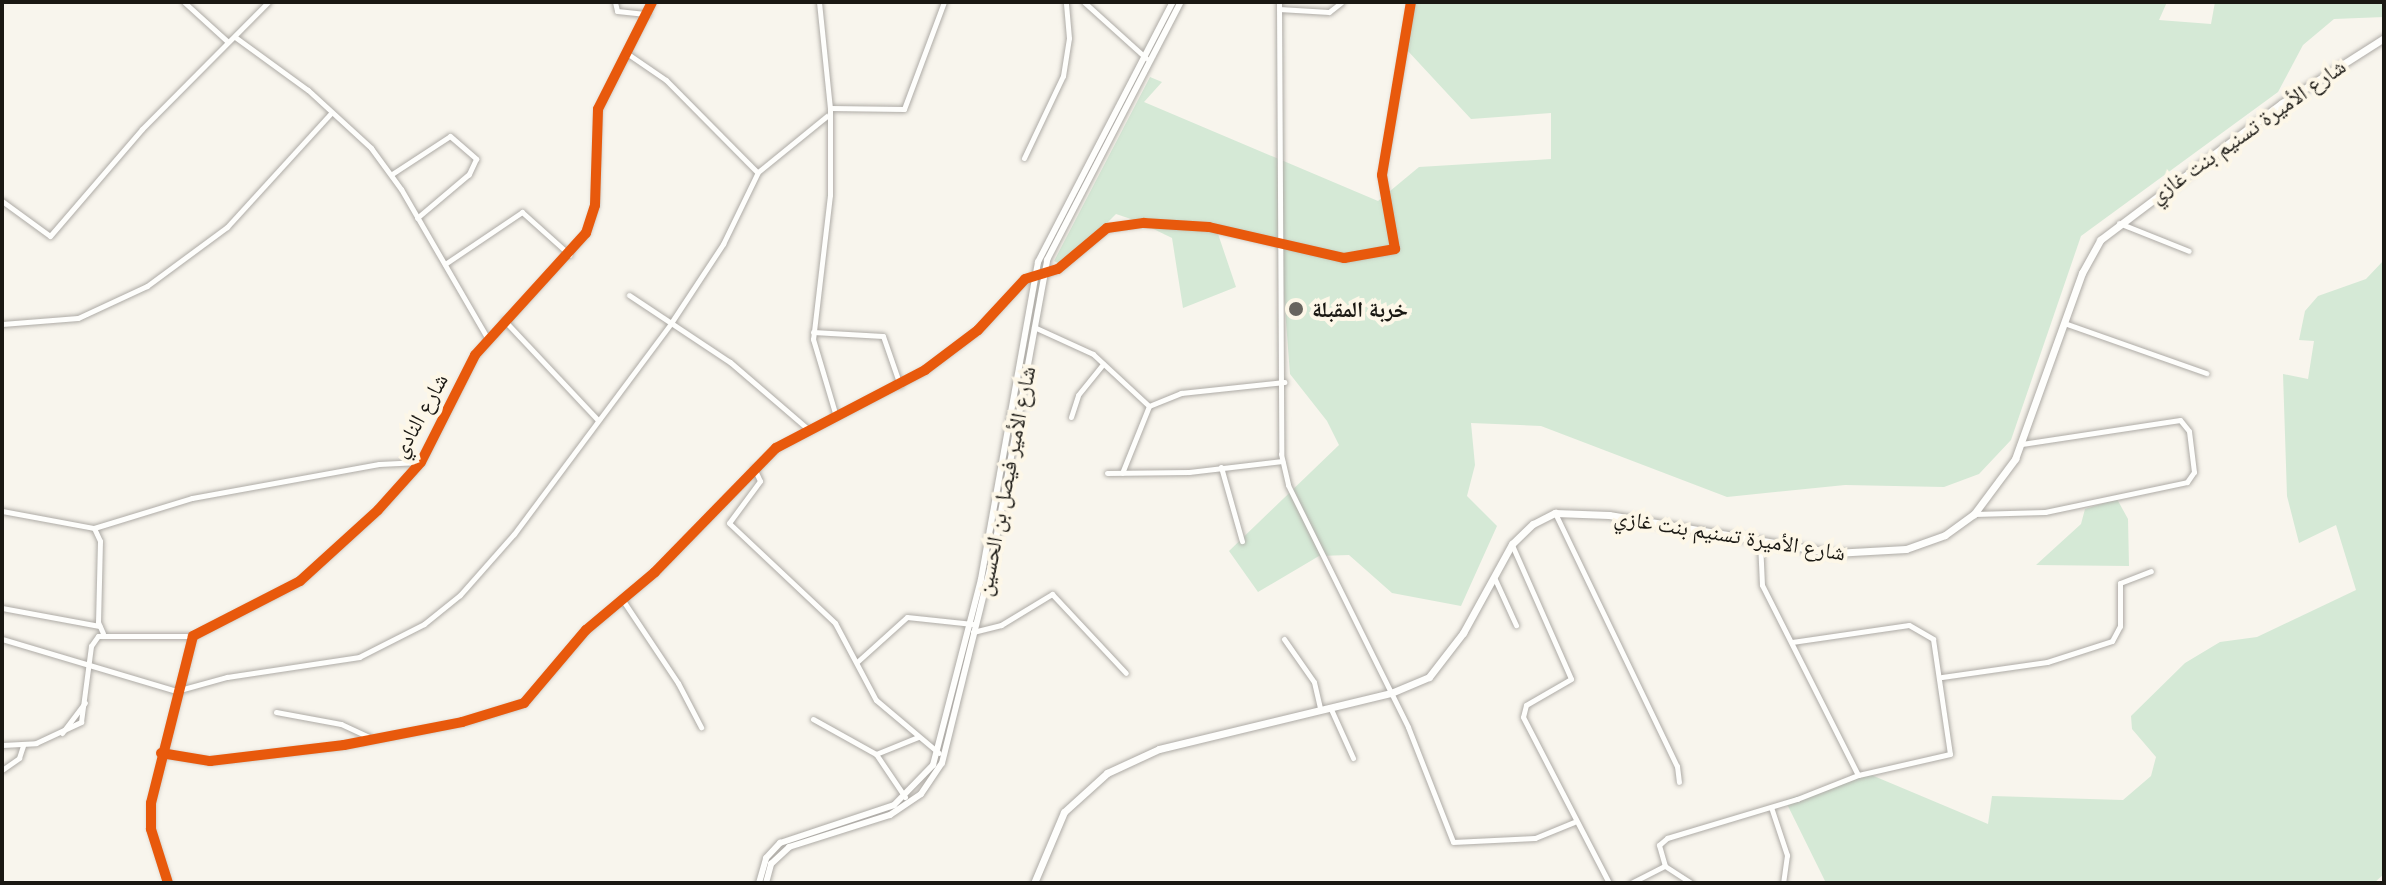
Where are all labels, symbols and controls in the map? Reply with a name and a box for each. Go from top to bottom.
street label: شارع الأميرة تسنيم بنت غازي [2144,52,2350,208]
place label: خربة المقبلة [1312,296,1408,322]
marker: خربة المقبلة [1287,300,1305,318]
street label: شارع الأمير فيصل بن الحسين [970,364,1040,598]
street label: شارع النادي [385,368,453,462]
street label: شارع الأميرة تسنيم بنت غازي [1613,503,1847,565]

